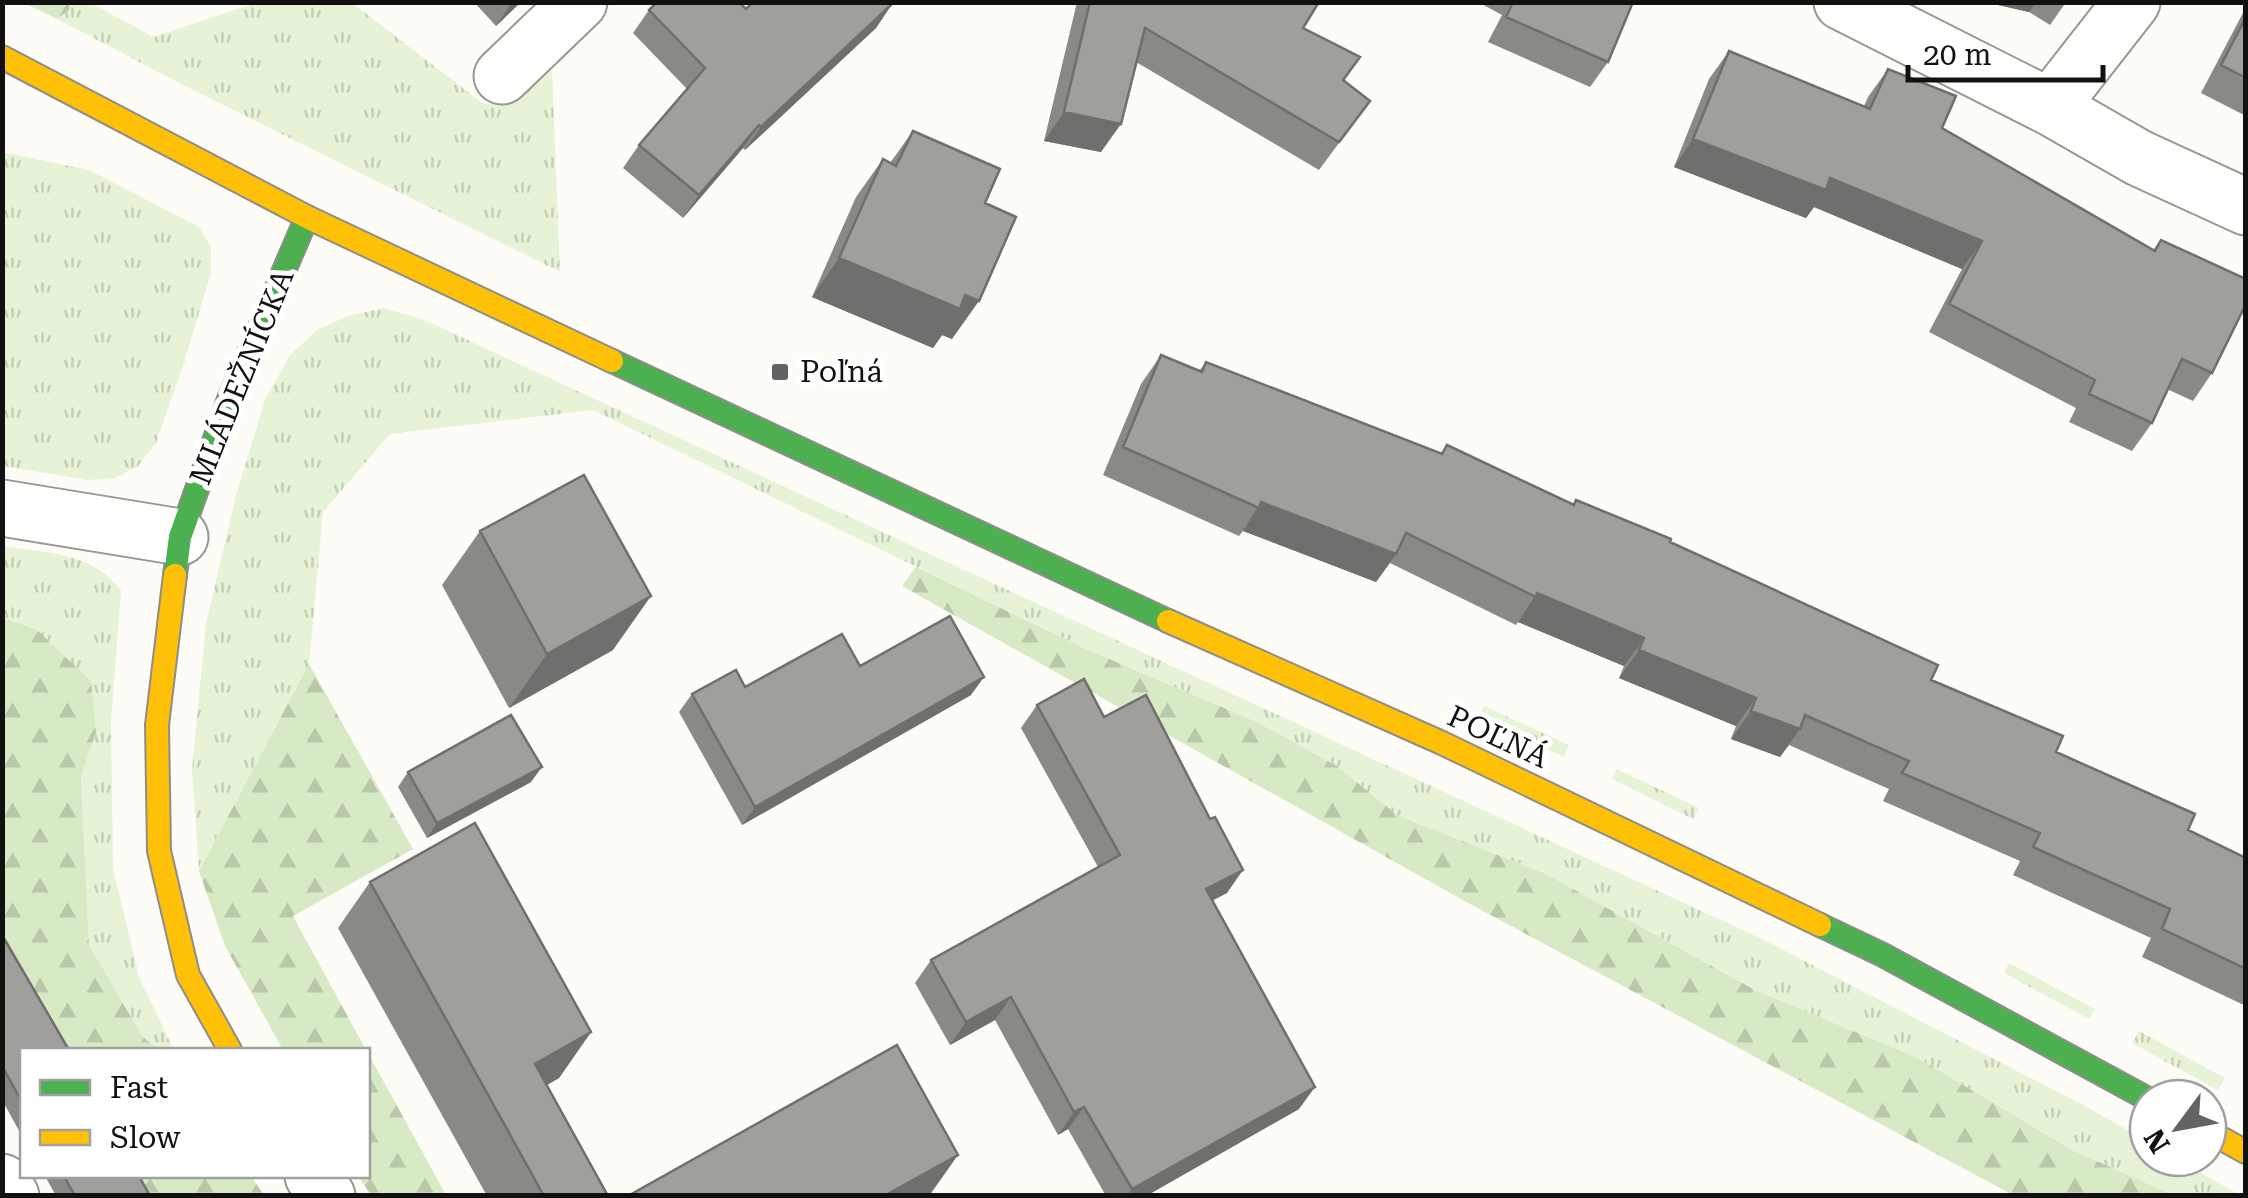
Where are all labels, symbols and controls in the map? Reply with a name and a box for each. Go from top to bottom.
scale bar [1908,20,2103,82]
text: 20 m [1923,37,1992,72]
street label: MLÁDEŽNÍCKA [181,264,301,490]
place label: Poľná [800,354,883,389]
marker: Poľná [769,361,791,383]
street label: POĽNÁ [1442,697,1555,775]
legend [20,1048,370,1178]
text: Fast [110,1070,168,1105]
north arrow [2128,1078,2228,1178]
text: Slow [110,1120,181,1155]
text: N [2138,1123,2177,1159]

